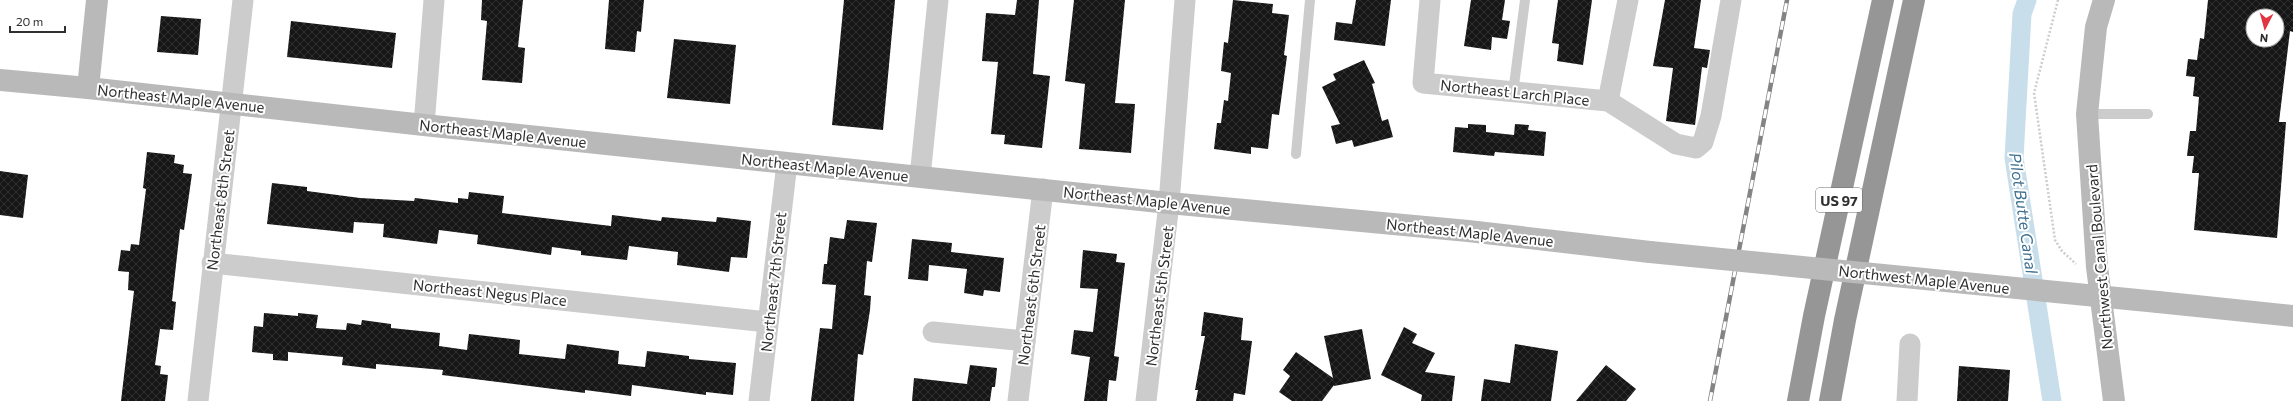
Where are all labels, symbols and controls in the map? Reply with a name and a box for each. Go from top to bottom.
scale bar [10,8,65,34]
north arrow [2245,8,2285,48]
text: 20 m [16,14,43,28]
text: N [2259,32,2269,45]
street label: Northeast Larch Place [1439,75,1591,109]
street label: Northeast Maple Avenue [96,80,266,116]
street label: Northeast Maple Avenue [418,115,588,151]
street label: Northeast 8th Street [202,129,238,271]
street label: Northeast Maple Avenue [740,149,910,185]
water label: Pilot Butte Canal [2006,151,2042,276]
street label: Northwest Canal Boulevard [2082,164,2116,350]
street label: Northeast Maple Avenue [1062,182,1232,218]
road number: US 97 [1816,188,1862,212]
street label: Northeast 7th Street [757,211,789,353]
street label: Northeast Maple Avenue [1385,214,1555,250]
street label: Northeast 6th Street [1013,224,1049,366]
street label: Northeast 5th Street [1141,225,1177,367]
street label: Northwest Maple Avenue [1838,261,2010,297]
street label: Northeast Negus Place [412,275,568,309]

